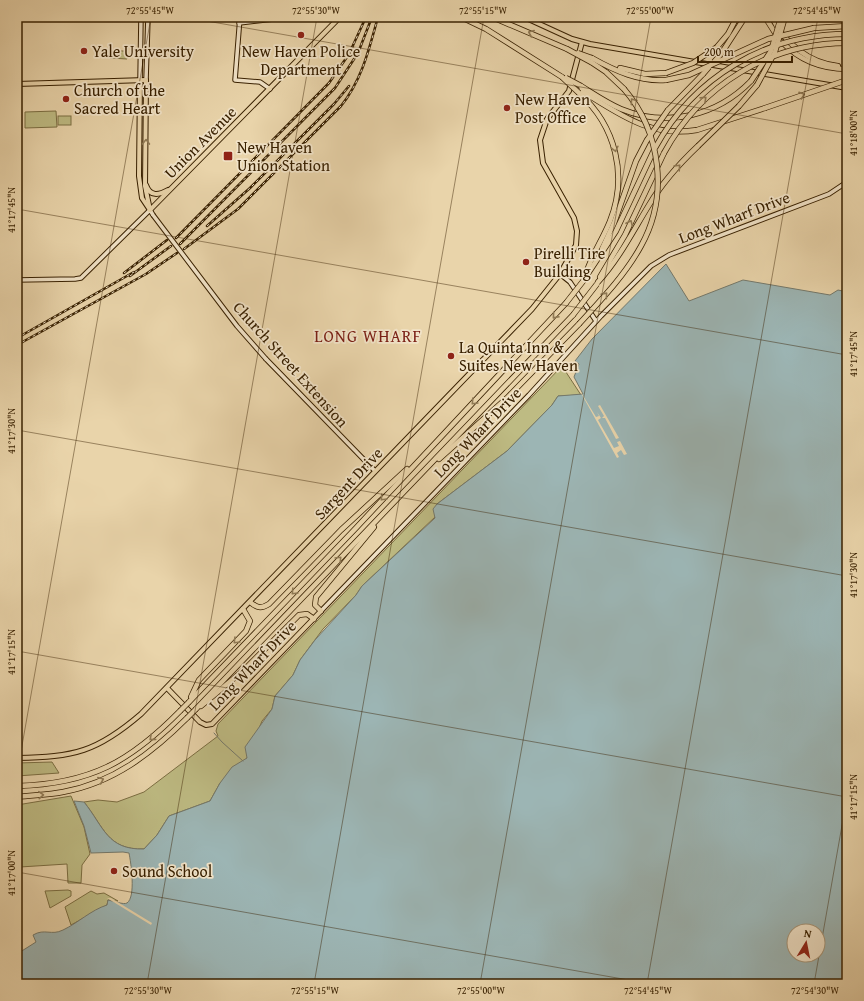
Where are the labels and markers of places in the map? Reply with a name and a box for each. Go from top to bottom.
marker: New Haven Police Department [296,30,306,40]
place label: Yale University [92,39,194,63]
place label: New Haven Police Department [242,39,360,81]
marker: Yale University [79,46,89,56]
place label: Church of the Sacred Heart [74,78,165,120]
place label: New Haven Post Office [515,87,590,129]
marker: Church of the Sacred Heart [61,94,71,104]
marker: New Haven Post Office [502,103,512,113]
place label: New Haven Union Station [237,135,330,177]
marker: New Haven Union Station [222,150,234,162]
place label: Pirelli Tire Building [534,241,605,283]
marker: Pirelli Tire Building [521,257,531,267]
place label: La Quinta Inn & Suites New Haven [459,335,578,377]
marker: La Quinta Inn & Suites New Haven [446,351,456,361]
place label: Sound School [122,859,213,883]
marker: Sound School [109,866,119,876]

